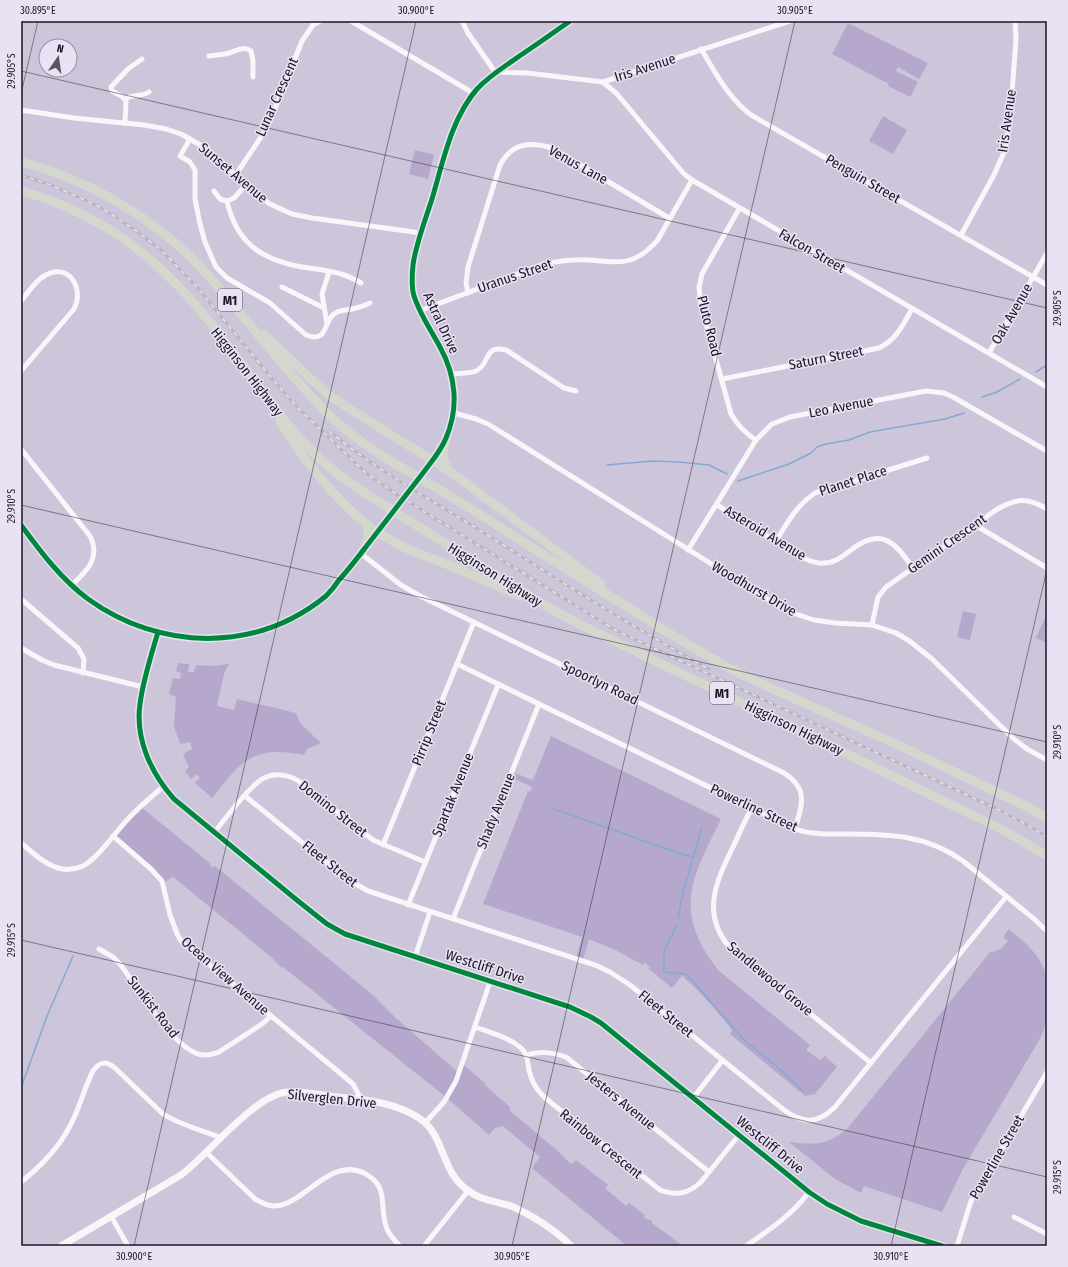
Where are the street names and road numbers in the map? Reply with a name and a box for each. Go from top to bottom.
street label: Iris Avenue [612,50,678,86]
street label: Lunar Crescent [252,55,302,139]
street label: Iris Avenue [994,88,1020,154]
street label: Sunset Avenue [195,139,271,207]
street label: Venus Lane [545,142,611,188]
street label: Penguin Street [823,151,904,207]
street label: Falcon Street [776,225,849,277]
street label: Uranus Street [475,255,555,297]
street label: Oak Avenue [988,280,1036,347]
road number: M1 [218,289,242,311]
street label: Astral Drive [419,290,463,356]
street label: Pluto Road [693,294,725,358]
street label: Higginson Highway [207,324,287,420]
street label: Saturn Street [787,342,865,374]
street label: Leo Avenue [807,392,875,422]
street label: Planet Place [817,462,889,500]
street label: Asteroid Avenue [721,502,809,564]
street label: Gemini Crescent [904,510,990,577]
street label: Higginson Highway [445,539,546,611]
street label: Woodhurst Drive [708,558,800,620]
street label: Spoorlyn Road [559,657,641,709]
road number: M1 [710,682,734,704]
street label: Pirrip Street [408,697,450,768]
street label: Higginson Highway [742,697,847,760]
street label: Spartak Avenue [428,750,478,840]
street label: Shady Avenue [473,771,519,851]
street label: Domino Street [295,777,371,841]
street label: Powerline Street [708,780,801,836]
street label: Fleet Street [299,837,361,891]
street label: Ocean View Avenue [178,933,273,1019]
street label: Sandlewood Grove [724,938,816,1020]
street label: Westcliff Drive [443,946,527,988]
street label: Sunkist Road [123,972,183,1042]
street label: Fleet Street [635,987,697,1042]
street label: Jesters Avenue [583,1068,659,1134]
street label: Silverglen Drive [287,1086,377,1112]
street label: Rainbow Crescent [556,1105,646,1183]
street label: Powerline Street [966,1111,1028,1202]
street label: Westcliff Drive [733,1112,807,1178]

